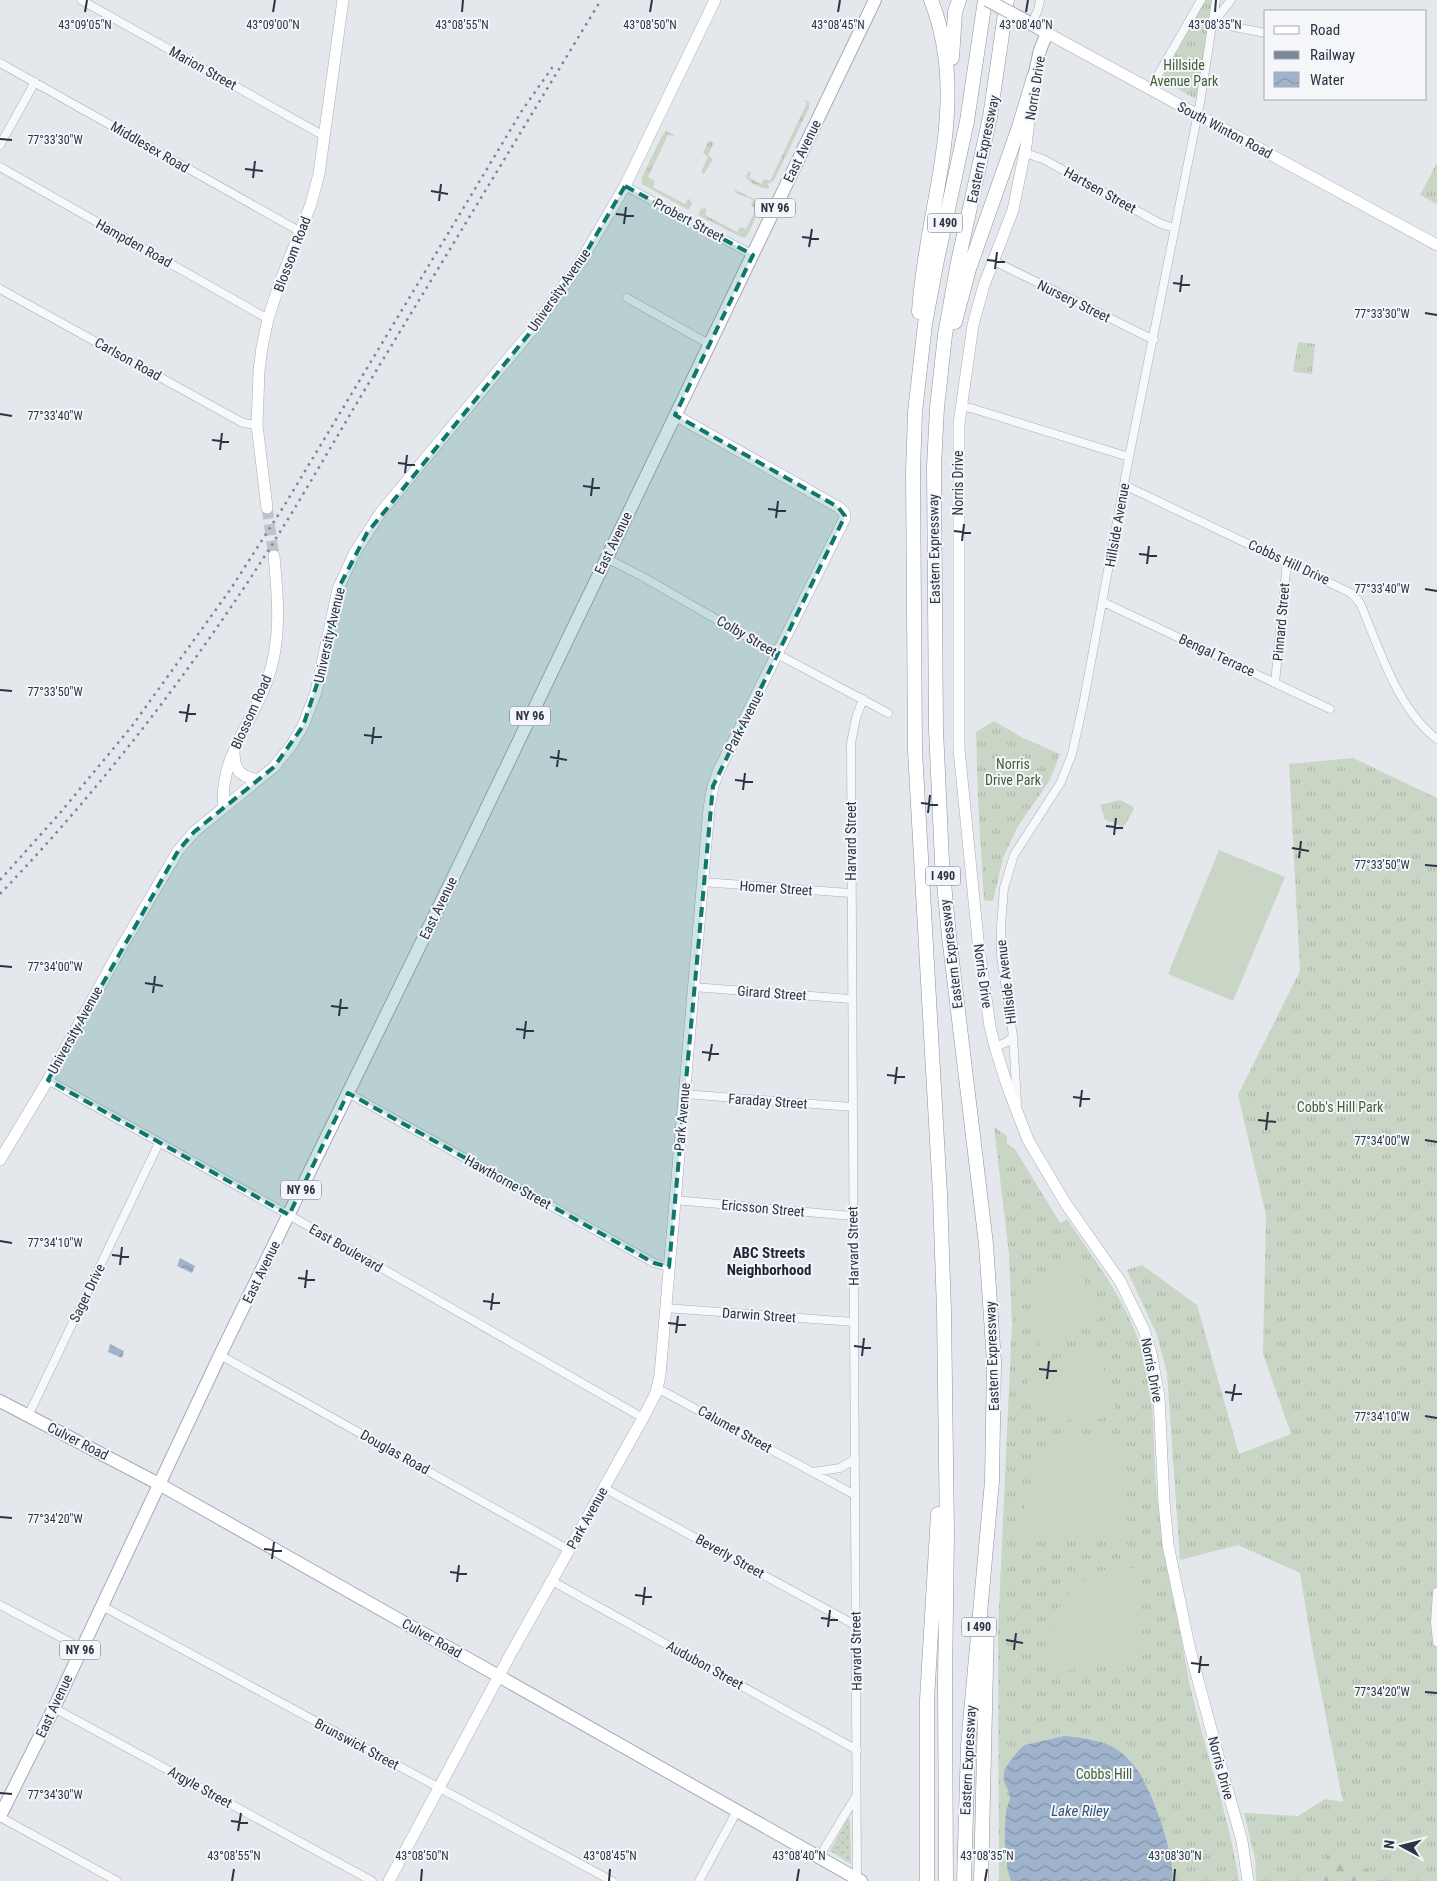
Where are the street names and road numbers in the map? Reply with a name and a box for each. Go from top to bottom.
street label: Marion Street [167,43,239,93]
street label: Norris Drive [1022,54,1048,121]
street label: Eastern Expressway [964,93,1002,204]
street label: South Winton Road [1175,98,1275,162]
street label: East Avenue [780,117,824,185]
street label: Middlesex Road [108,118,192,176]
street label: Hartsen Street [1061,164,1139,216]
street label: Probert Street [651,195,727,245]
road number: NY 96 [755,198,795,218]
street label: Blossom Road [270,214,314,294]
road number: I 490 [928,214,962,232]
street label: Hampden Road [93,216,175,270]
street label: University Avenue [524,245,594,335]
street label: Nursery Street [1035,277,1113,325]
street label: Carlson Road [92,334,164,384]
street label: Norris Drive [950,450,966,515]
street label: Hillside Avenue [1102,481,1132,568]
street label: Eastern Expressway [925,494,943,604]
street label: East Avenue [591,509,635,577]
street label: Cobbs Hill Drive [1246,536,1333,588]
street label: Pinnard Street [1270,582,1292,662]
street label: University Avenue [310,585,348,684]
street label: Colby Street [714,612,780,660]
street label: Bengal Terrace [1176,630,1258,680]
street label: Blossom Road [228,672,274,752]
street label: Park Avenue [721,686,767,755]
road number: NY 96 [510,706,550,726]
street label: Harvard Street [843,801,859,881]
road number: I 490 [926,866,960,886]
street label: East Avenue [416,874,460,942]
street label: Homer Street [739,877,813,899]
street label: Eastern Expressway [936,898,966,1010]
street label: Hillside Avenue [993,938,1019,1025]
street label: Norris Drive [971,943,996,1010]
street label: University Avenue [44,983,106,1077]
street label: Girard Street [737,983,807,1003]
street label: Park Avenue [671,1082,693,1152]
street label: Faraday Street [728,1090,808,1112]
street label: Hawthorne Street [462,1152,554,1212]
road number: NY 96 [281,1180,321,1200]
street label: Ericsson Street [721,1196,805,1220]
street label: Harvard Street [844,1206,862,1286]
street label: East Boulevard [306,1221,386,1275]
street label: East Avenue [239,1238,283,1306]
street label: Sager Drive [66,1261,108,1325]
street label: Eastern Expressway [982,1301,1002,1411]
street label: Darwin Street [721,1304,797,1326]
street label: Norris Drive [1138,1337,1166,1404]
street label: Calumet Street [695,1402,775,1456]
street label: Culver Road [45,1419,111,1463]
street label: Douglas Road [358,1427,432,1477]
street label: Park Avenue [563,1484,611,1552]
street label: Beverly Street [693,1531,767,1581]
street label: Harvard Street [847,1611,865,1691]
street label: Culver Road [399,1615,465,1661]
road number: I 490 [962,1618,996,1636]
street label: Audubon Street [664,1637,746,1693]
road number: NY 96 [60,1640,100,1660]
street label: East Avenue [32,1672,76,1740]
street label: Eastern Expressway [957,1704,979,1815]
street label: Brunswick Street [312,1715,402,1773]
street label: Norris Drive [1205,1735,1237,1802]
street label: Argyle Street [165,1763,235,1811]

